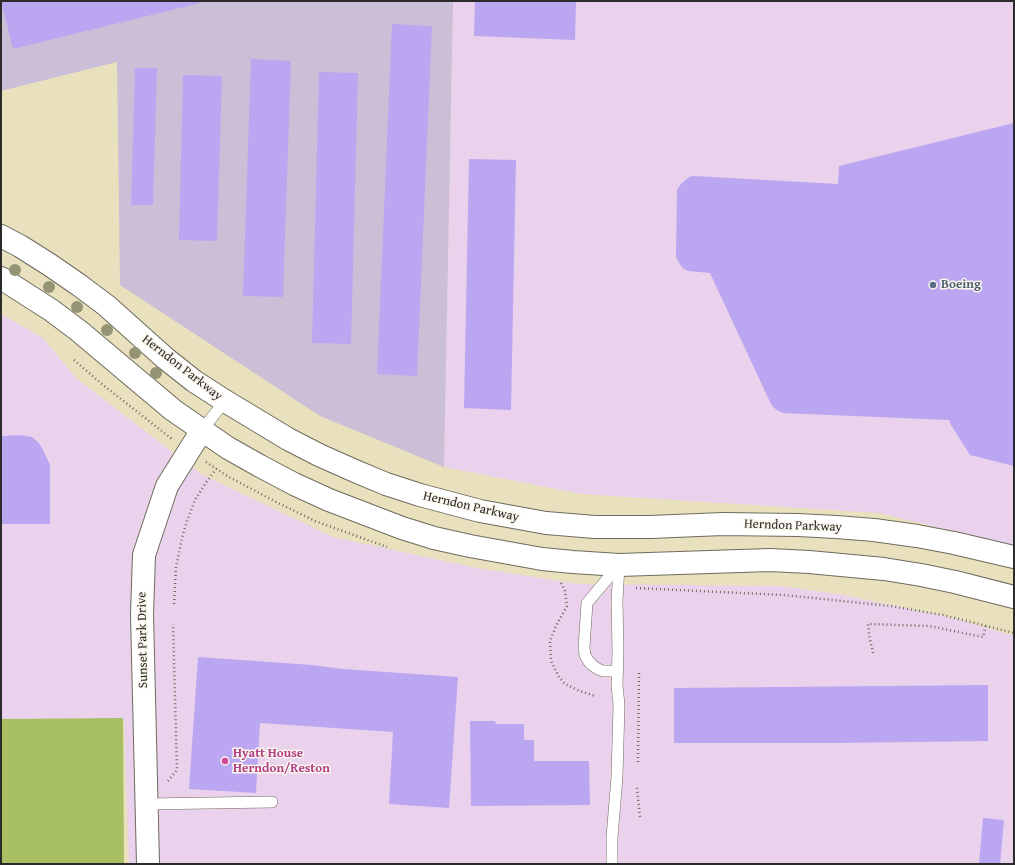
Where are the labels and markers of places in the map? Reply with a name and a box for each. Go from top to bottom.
place label: Boeing [941,277,981,293]
marker: Boeing [928,280,938,290]
place label: Hyatt House Herndon/Reston [233,746,330,777]
marker: Hyatt House Herndon/Reston [220,756,230,766]

